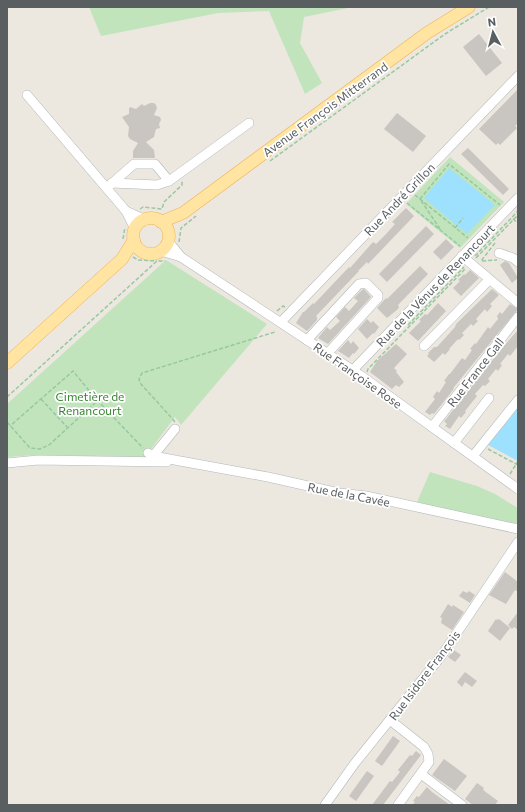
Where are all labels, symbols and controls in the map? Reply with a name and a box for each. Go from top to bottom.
north arrow [473,12,513,52]
text: N [487,15,497,29]
street label: Avenue François Mitterrand [260,59,390,159]
street label: Rue André Grillon [361,160,437,238]
street label: Rue de la Vénus de Renancourt [373,221,497,349]
street label: Rue France Gall [444,335,506,409]
street label: Rue Françoise Rose [311,339,405,411]
park label: Cimetière de Renancourt [56,389,124,417]
street label: Rue de la Cavée [307,479,391,509]
street label: Rue Isidore François [386,627,462,723]

